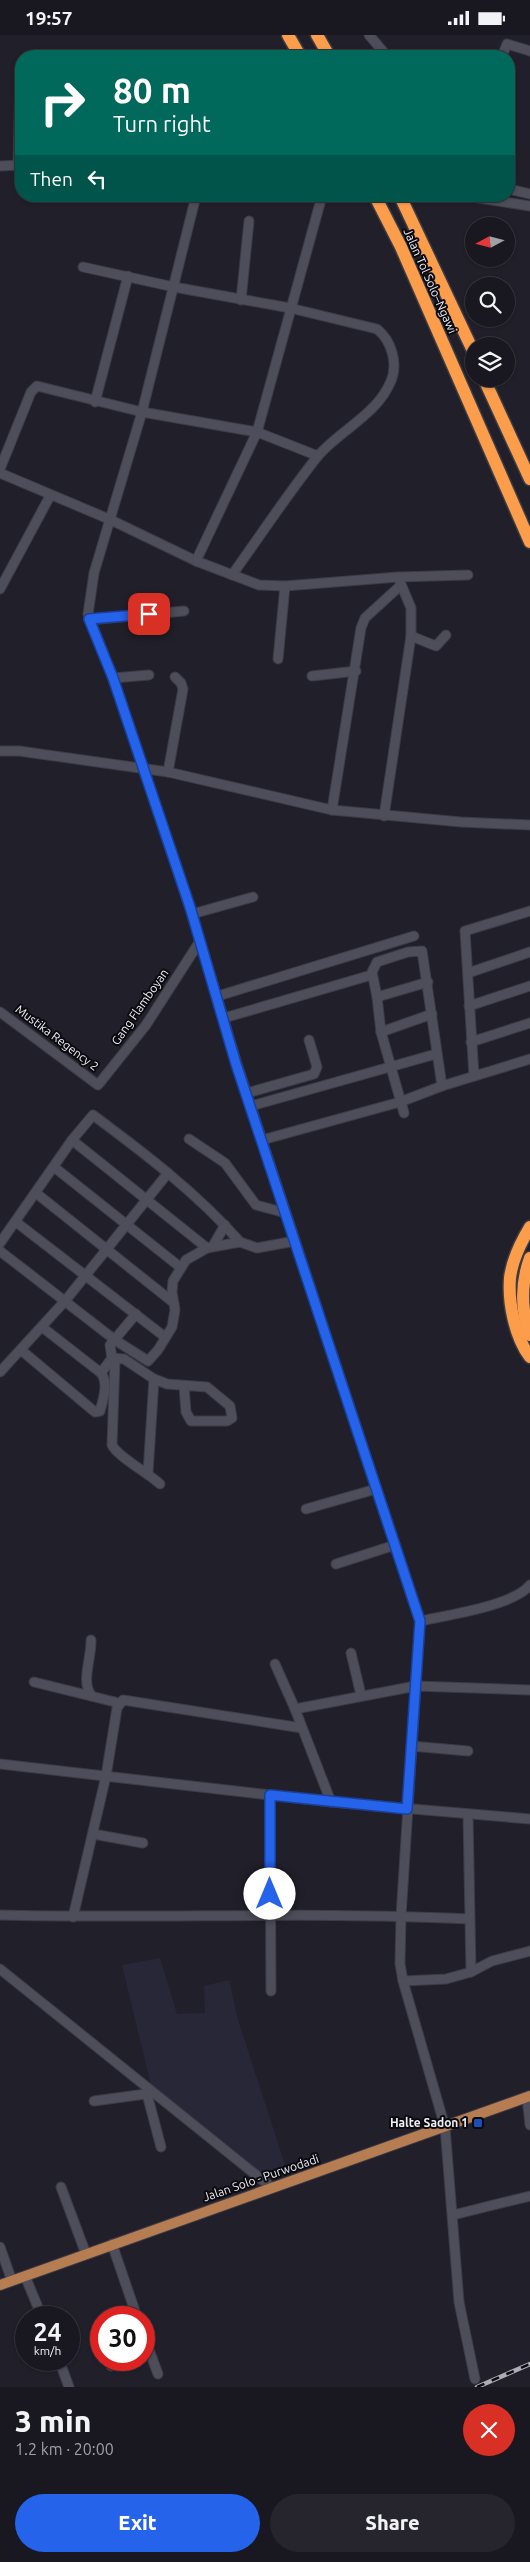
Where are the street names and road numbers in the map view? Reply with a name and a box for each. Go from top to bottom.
street label: Jalan Tol Solo–Ngawi [401,226,459,335]
street label: Gang Flamboyan [109,966,171,1047]
street label: Mustika Regency 2 [13,1002,101,1073]
street label: Jalan Solo - Purwodadi [201,2152,321,2203]

